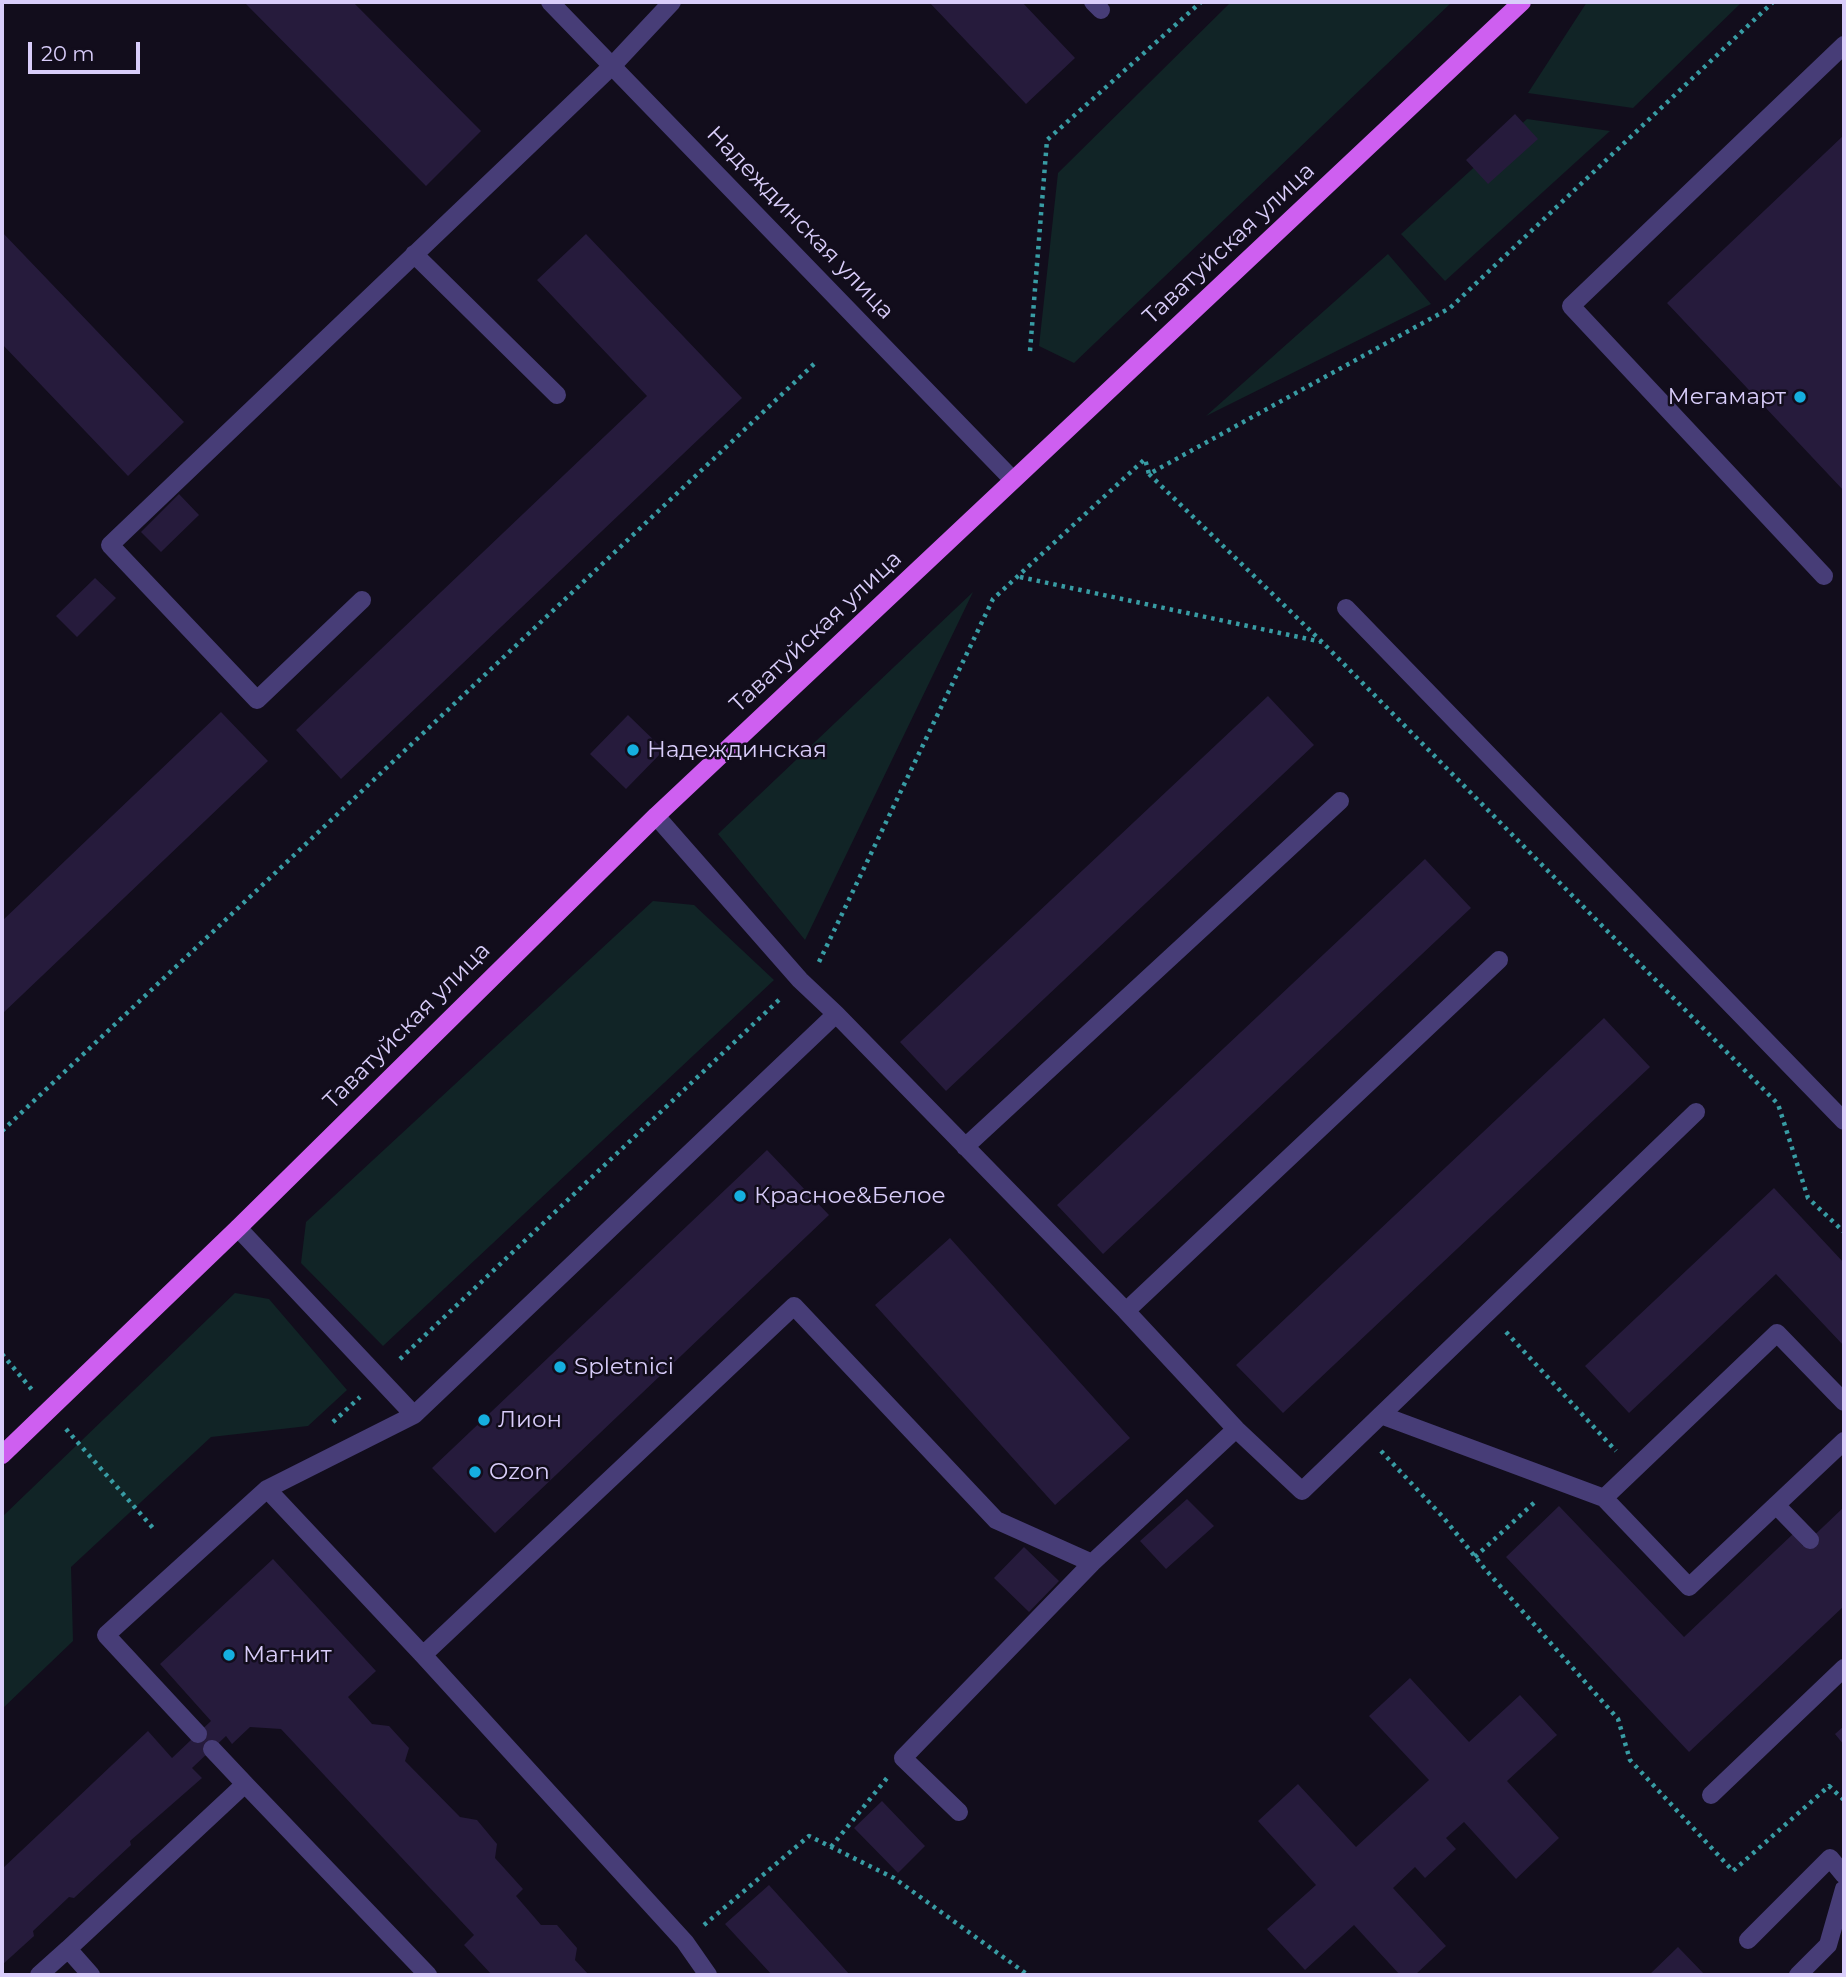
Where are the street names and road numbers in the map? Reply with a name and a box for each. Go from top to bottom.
street label: Надеждинская улица [701,121,899,325]
street label: Таватуйская улица [1138,157,1320,331]
street label: Таватуйская улица [725,545,907,719]
street label: Таватуйская улица [318,937,496,1115]

